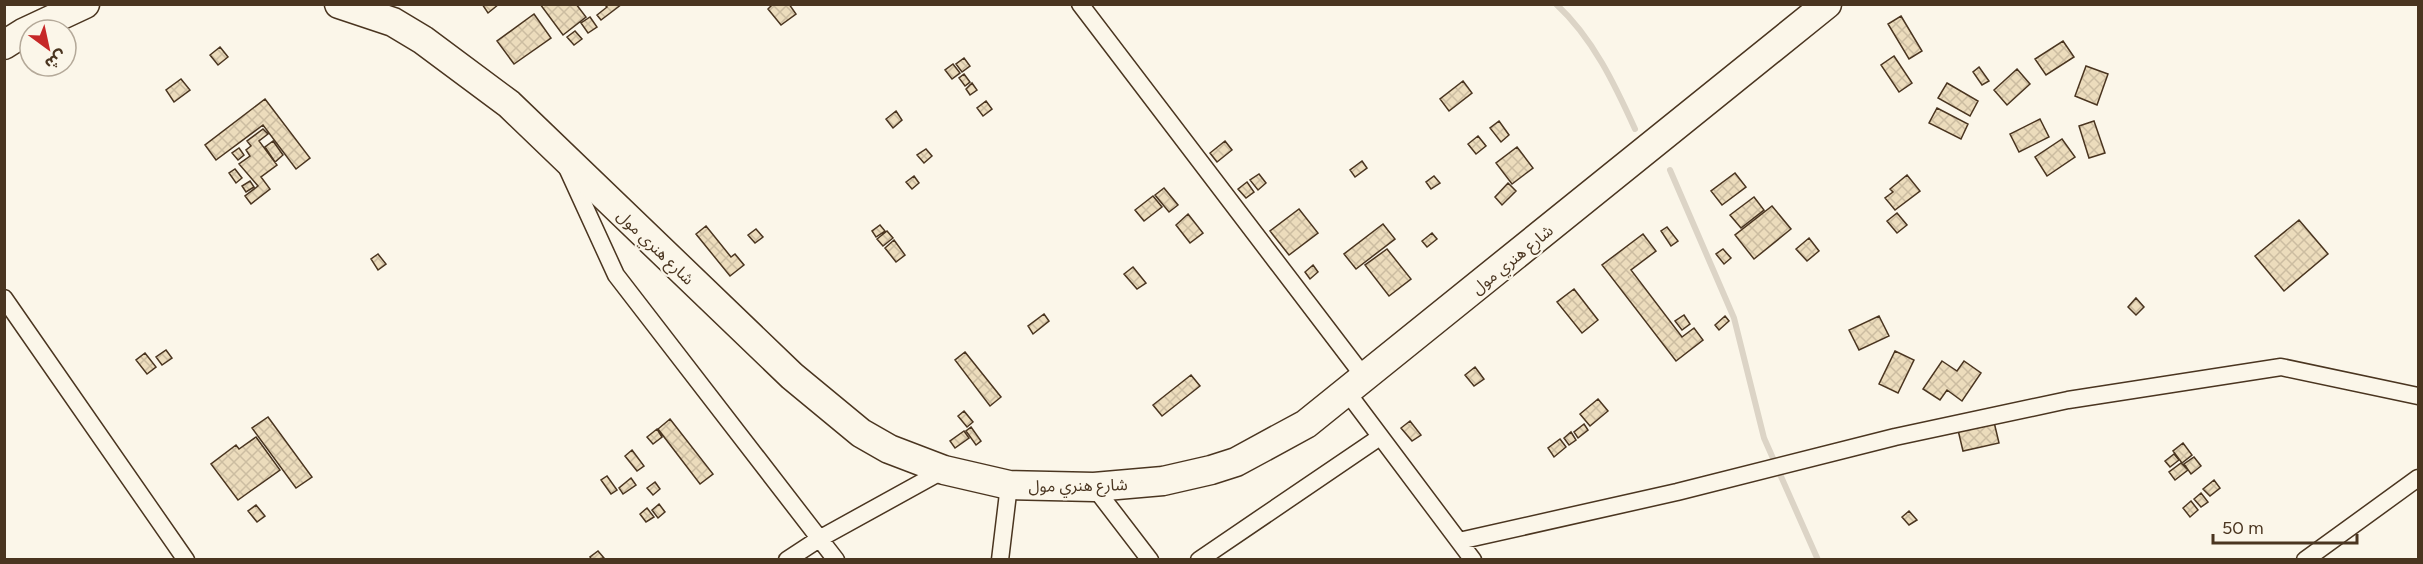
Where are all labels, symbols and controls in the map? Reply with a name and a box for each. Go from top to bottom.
north arrow [18,18,78,78]
text: ش [41,46,70,74]
street label: شارع هنري مول [611,206,698,291]
street label: شارع هنري مول [1468,221,1559,300]
street label: شارع هنري مول [1028,475,1128,499]
scale bar [2213,507,2357,545]
text: 50 m [2222,517,2264,539]

